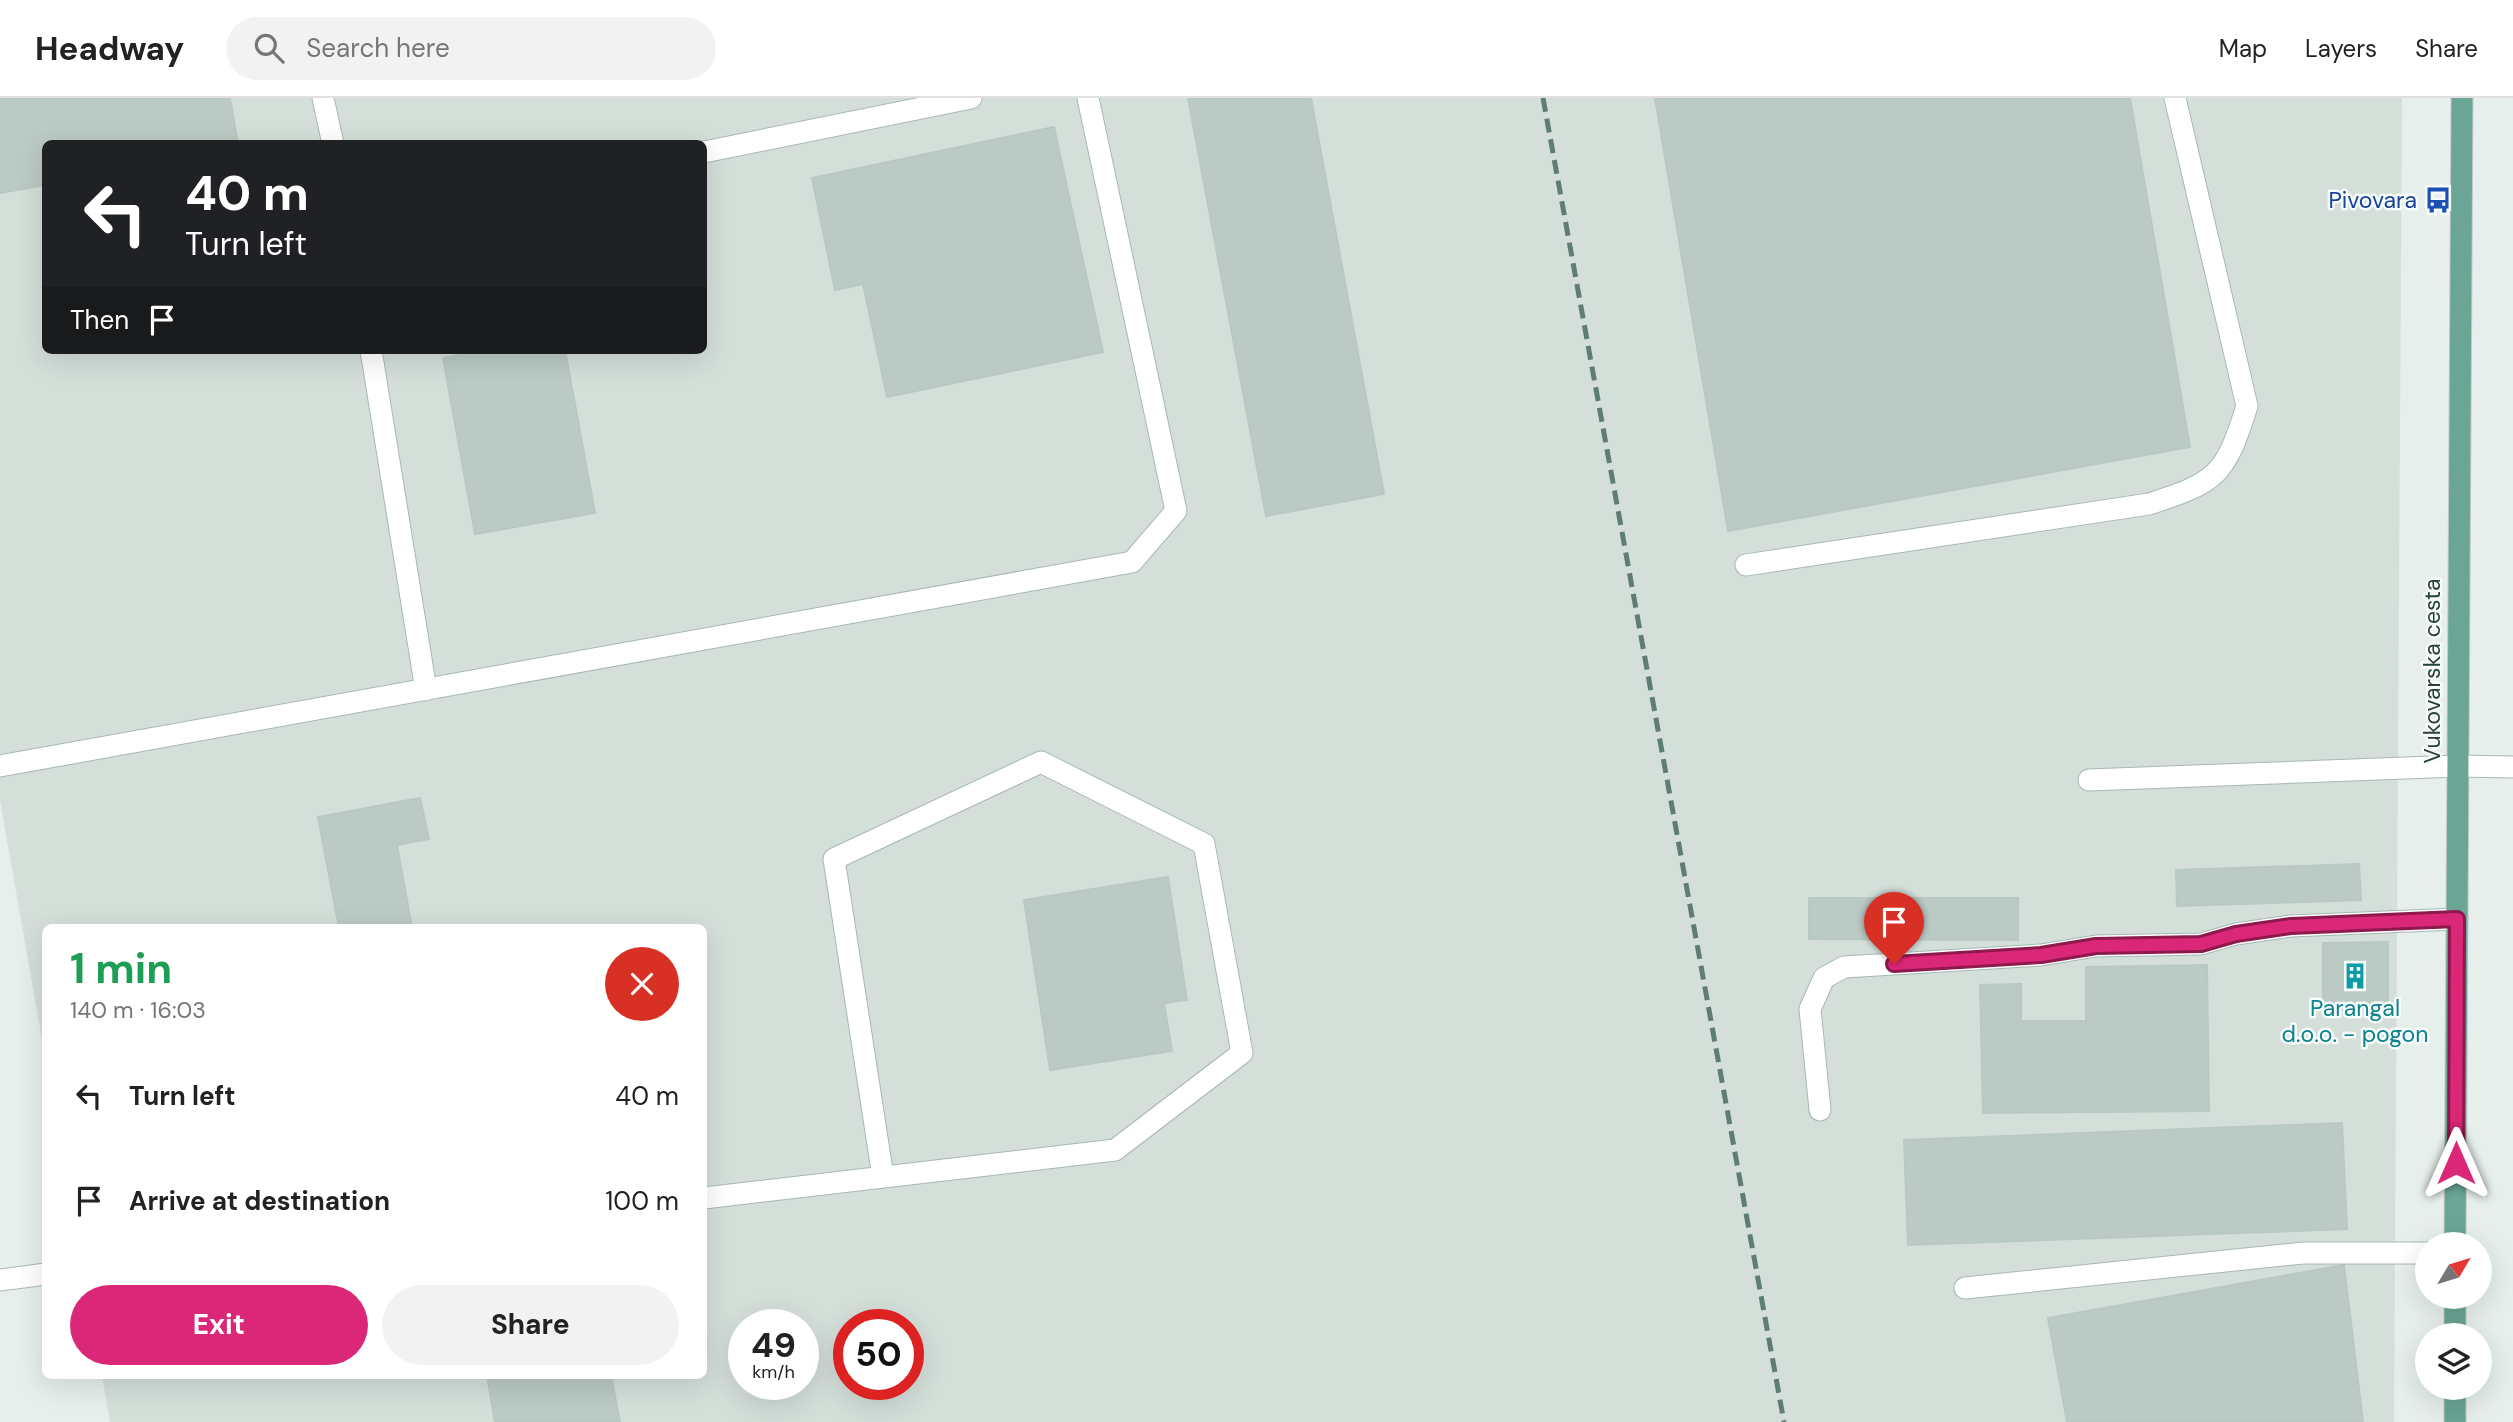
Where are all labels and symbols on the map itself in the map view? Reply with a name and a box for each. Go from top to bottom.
place label: Pivovara [2328,185,2417,215]
bus stop icon: Pivovara [2423,185,2453,215]
street label: Vukovarska cesta [2417,578,2447,764]
pin [1864,892,1924,964]
building icon: Parangal d.o.o. - pogon [2340,961,2370,991]
place label: Parangal d.o.o. - pogon [2282,993,2428,1049]
position arrow [2419,1126,2493,1200]
north arrow [2415,1232,2492,1309]
speed limit sign: 50 [833,1309,924,1400]

